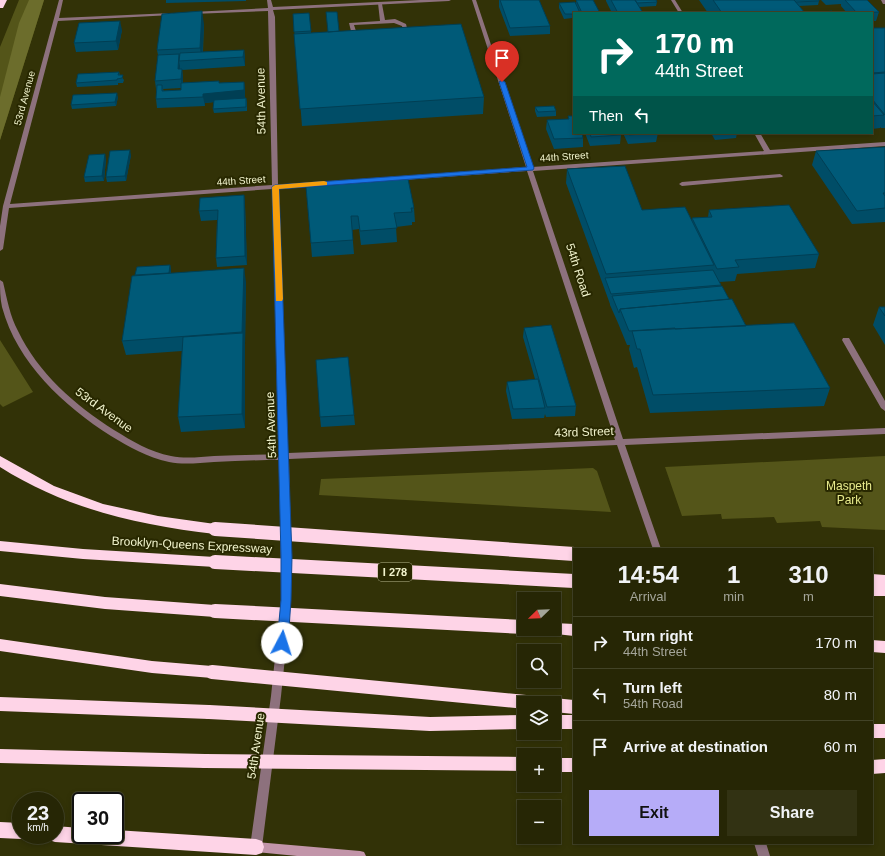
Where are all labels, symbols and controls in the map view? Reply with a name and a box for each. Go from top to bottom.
icon: right [589,28,641,80]
text: 170 m [655,28,734,59]
pin [485,41,519,82]
icon: arrive [491,47,513,69]
text: 44th Street [655,61,743,81]
street label: 54th Avenue [253,67,269,134]
street label: 53rd Avenue [12,69,37,127]
icon: left [631,104,653,126]
text: Then [589,107,623,124]
street label: 44th Street [539,149,589,164]
street label: 44th Street [216,173,266,188]
street label: 54th Road [563,241,593,299]
street label: 53rd Avenue [73,385,136,436]
street label: 54th Avenue [263,391,279,458]
street label: 43rd Street [554,424,615,440]
park label: Maspeth Park [826,479,872,507]
street label: Brooklyn-Queens Expressway [111,534,273,556]
text: 14:54 [617,561,679,588]
text: 1 [727,561,740,588]
text: 310 [789,561,829,588]
road number: I 278 [378,563,412,581]
text: Arrival [630,589,667,604]
text: min [723,589,744,604]
text: m [803,589,814,604]
north arrow [517,592,561,636]
map controls [517,592,561,844]
position arrow [261,622,303,664]
text: Turn right [623,627,693,644]
icon: right [589,632,611,654]
text: 170 m [815,634,857,651]
button: search [517,644,561,688]
text: 44th Street [623,644,687,659]
text: Turn left [623,679,682,696]
icon: left [589,684,611,706]
text: 80 m [824,686,857,703]
button: layers [517,696,561,740]
text: 54th Road [623,696,683,711]
street label: 54th Avenue [244,712,268,780]
icon: arrive [589,736,611,758]
text: Arrive at destination [623,738,768,755]
text: 60 m [824,738,857,755]
button: + [517,748,561,792]
button: Exit [589,790,719,836]
button: Share [727,790,857,836]
speed limit sign: 30 [72,792,124,844]
button: − [517,800,561,844]
text: 23 [27,802,49,824]
text: km/h [27,822,49,833]

